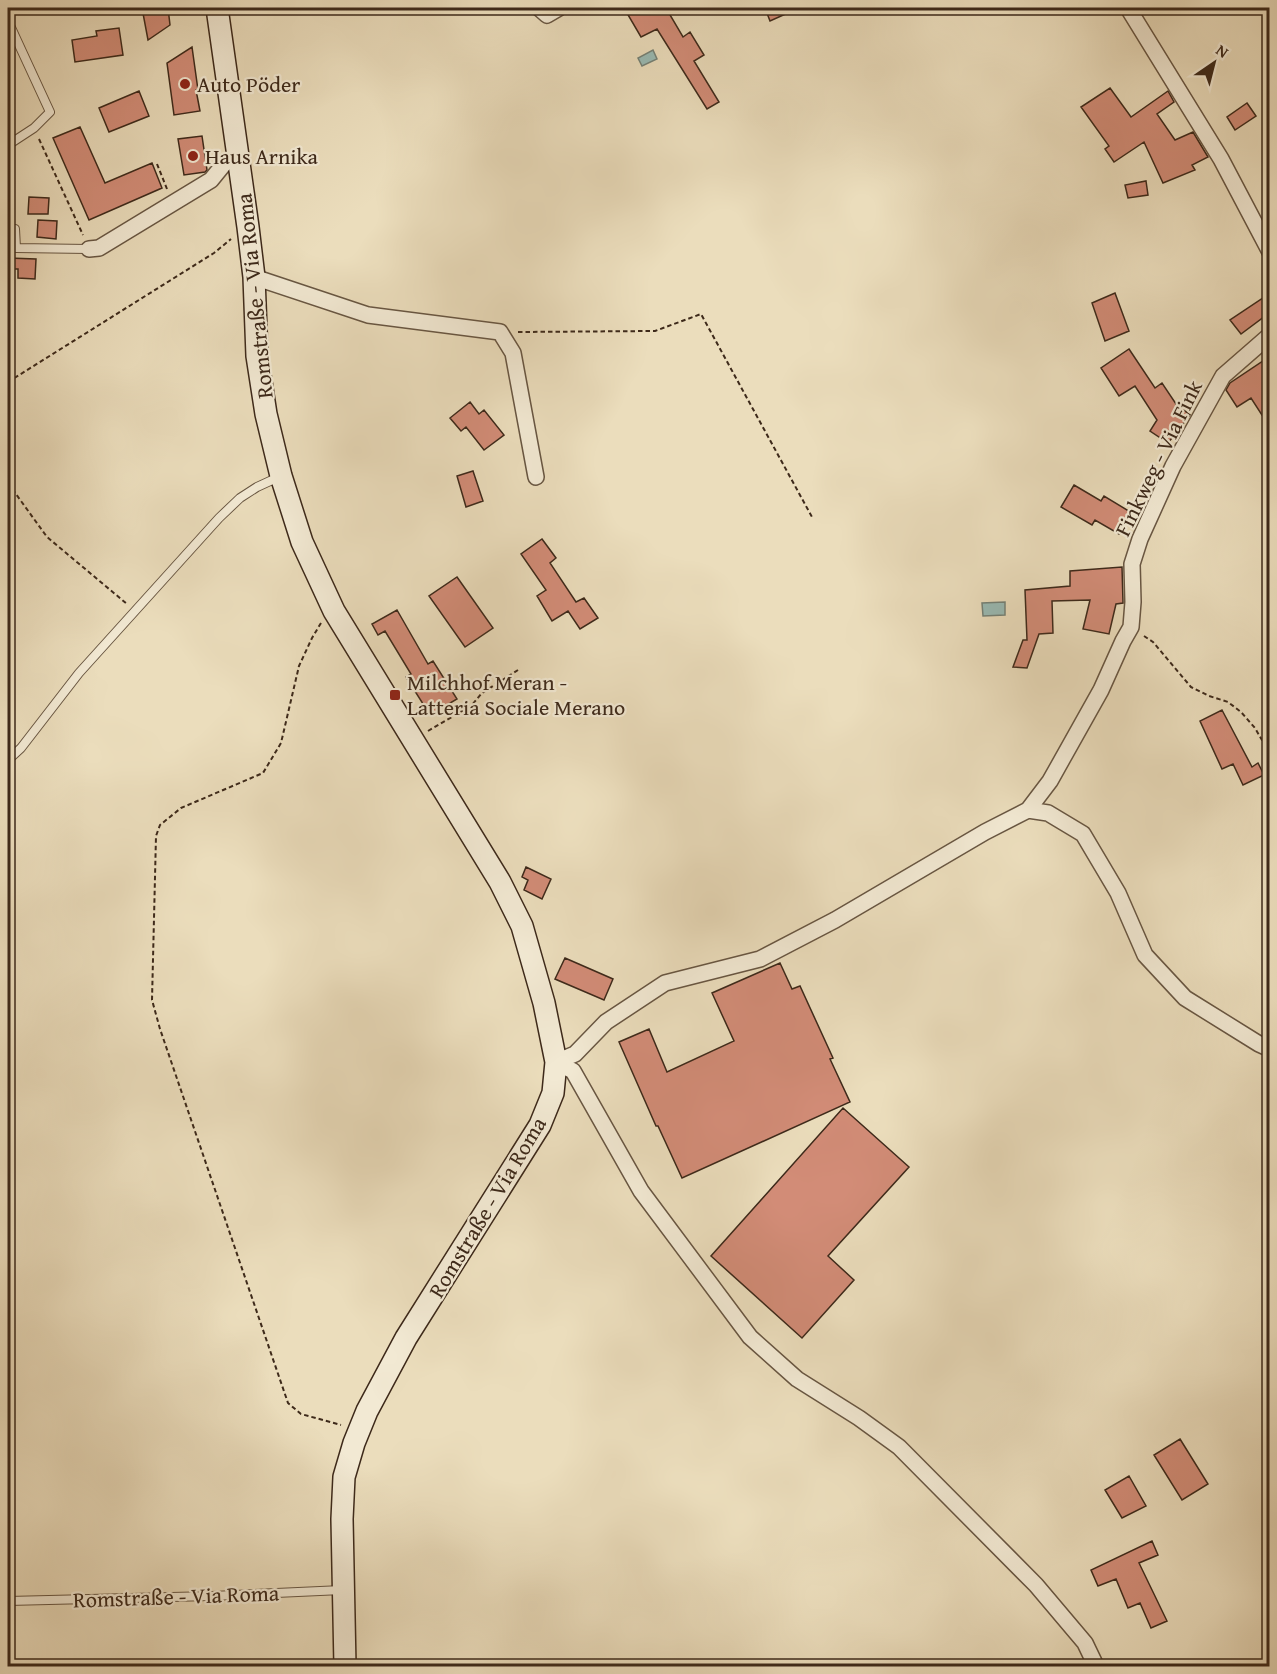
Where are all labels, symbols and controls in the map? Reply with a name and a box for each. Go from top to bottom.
north arrow [1184,33,1244,93]
text: N [1211,38,1234,64]
place label: Auto Pöder [197,68,300,100]
marker: Auto Pöder [178,77,192,91]
place label: Haus Arnika [205,140,319,172]
marker: Haus Arnika [186,149,200,163]
street label: Romstraße - Via Roma [227,191,281,400]
street label: Finkweg - Via Fink [1106,374,1210,542]
place label: Milchhof Meran - Latteria Sociale Merano [407,666,625,723]
marker: Milchhof Meran - Latteria Sociale Merano [388,688,402,702]
street label: Romstraße - Via Roma [420,1110,554,1304]
street label: Romstraße - Via Roma [72,1576,280,1616]

